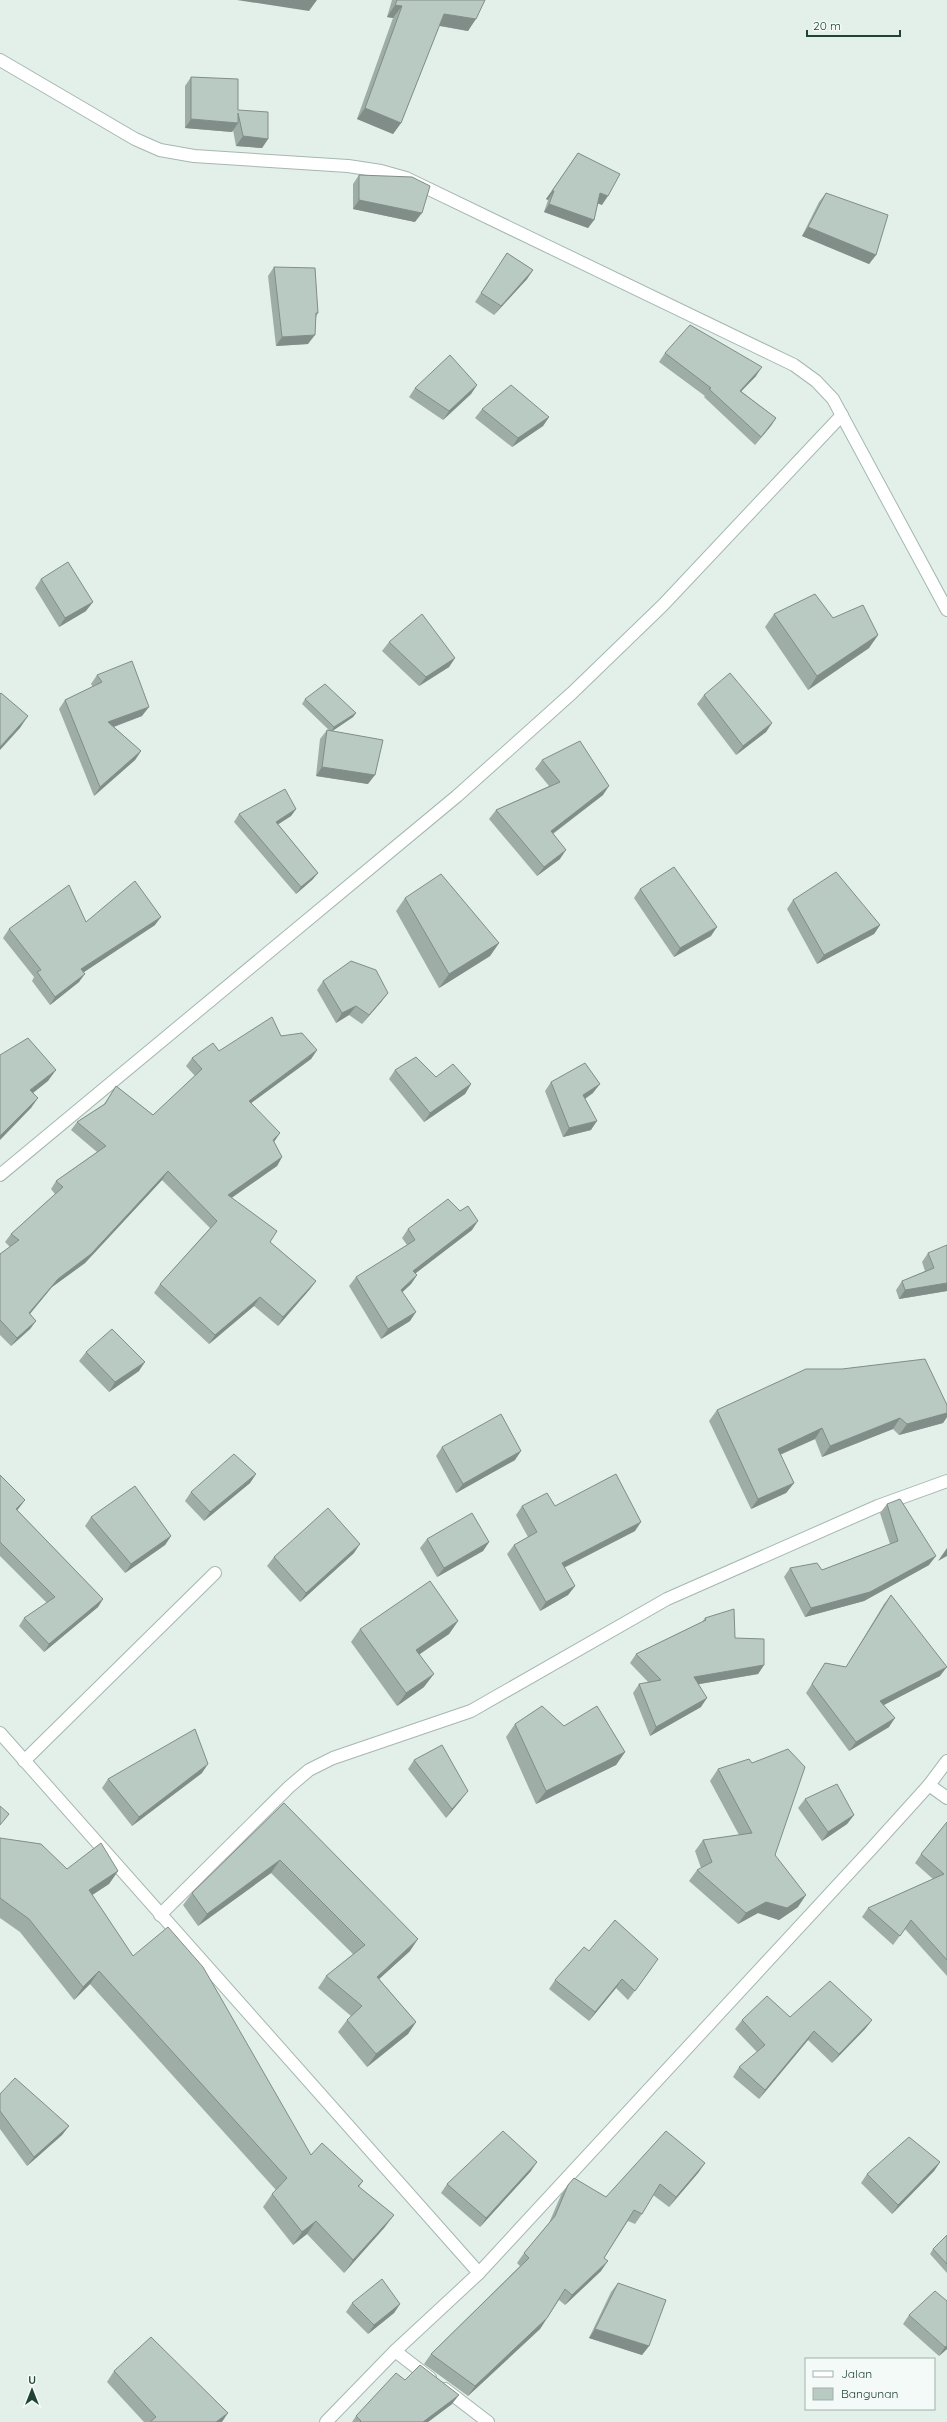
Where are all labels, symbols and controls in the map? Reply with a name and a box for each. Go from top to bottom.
scale bar [807,12,900,38]
text: 20 m [813,18,841,33]
legend [805,2358,935,2410]
text: Jalan [841,2366,872,2381]
north arrow [12,2370,52,2410]
text: U [28,2373,36,2387]
text: Bangunan [841,2386,898,2401]

